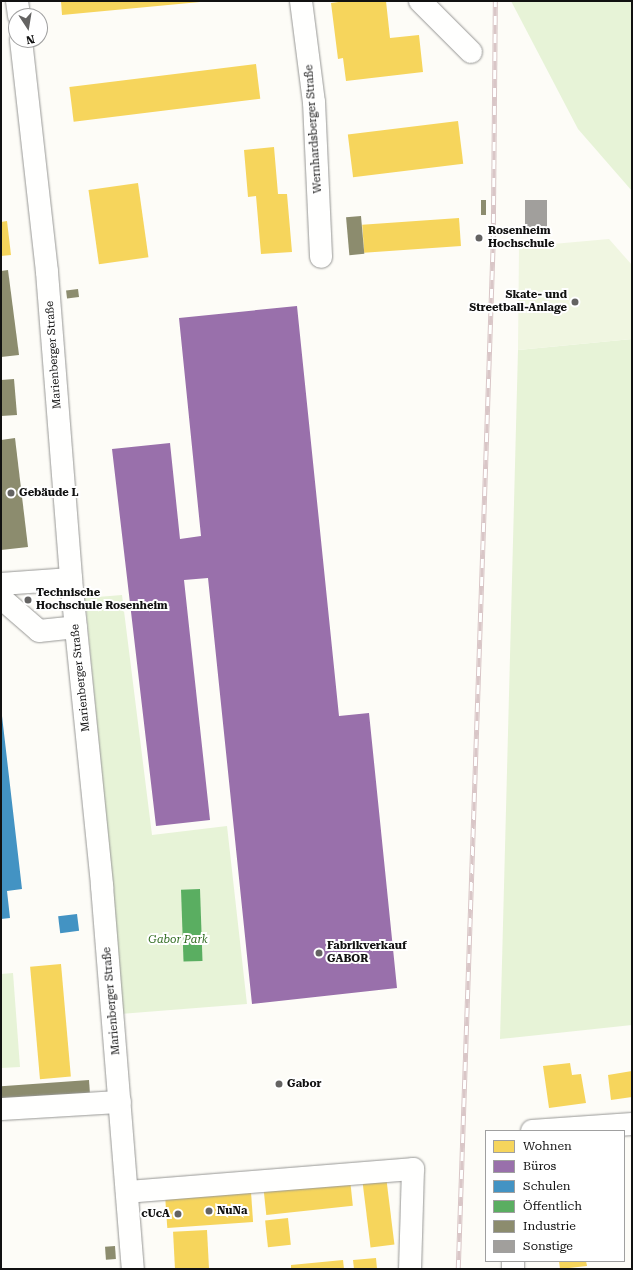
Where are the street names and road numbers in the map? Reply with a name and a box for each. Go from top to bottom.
street label: Wernhardsberger Straße [303,64,325,194]
street label: Marienberger Straße [44,301,64,409]
street label: Marienberger Straße [69,623,93,733]
street label: Marienberger Straße [101,946,123,1056]

